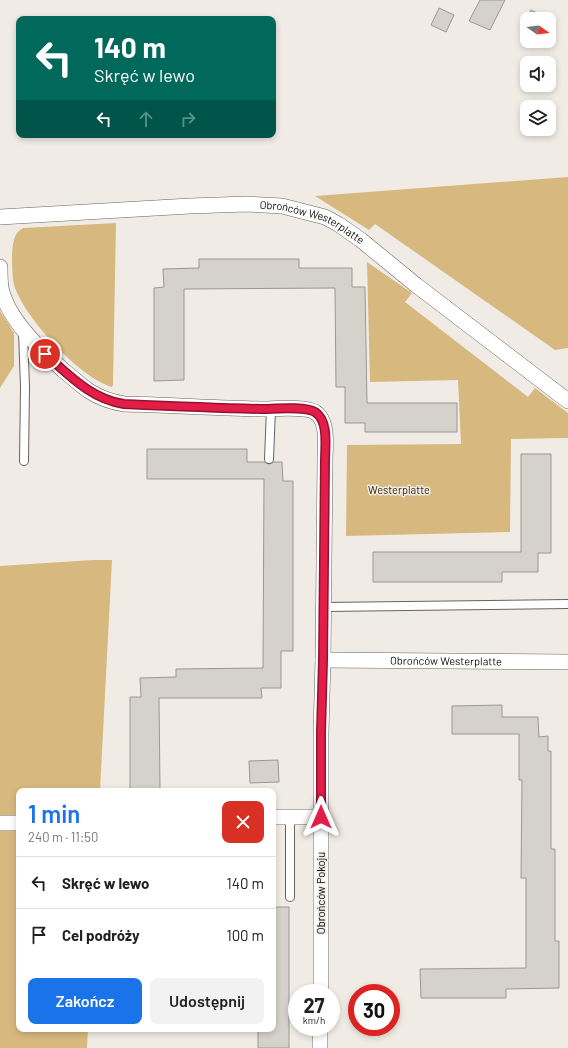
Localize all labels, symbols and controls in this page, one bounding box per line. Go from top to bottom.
north arrow [520,12,556,48]
map controls [520,12,556,136]
text: 140 m [94,30,166,64]
icon: left [28,32,80,84]
button: sound [520,56,556,92]
text: Skręć w lewo [94,64,195,86]
button: layers [520,100,556,136]
icon: left [93,108,115,130]
icon: ahead [135,108,157,130]
icon: right [177,108,199,130]
street label: Obrońców Westerplatte [259,198,367,246]
pin [28,337,62,371]
icon: arrive [34,343,56,365]
park label: Westerplatte [368,483,430,496]
street label: Obrońców Westerplatte [390,654,502,667]
position arrow [300,796,342,838]
text: 1 min [28,799,80,828]
button: close [222,801,264,843]
text: 240 m · 11:50 [28,829,98,845]
street label: Obrońców Pokoju [314,852,327,934]
icon: left [28,872,50,894]
text: Skręć w lewo [62,874,149,892]
text: 140 m [227,874,264,892]
icon: arrive [28,924,50,946]
text: Cel podróży [62,926,140,944]
text: 100 m [226,926,264,944]
button: Zakończ [28,978,142,1024]
button: Udostępnij [150,978,264,1024]
speed limit sign: 30 [348,984,400,1036]
text: 27 [303,993,325,1017]
text: km/h [303,1014,325,1026]

